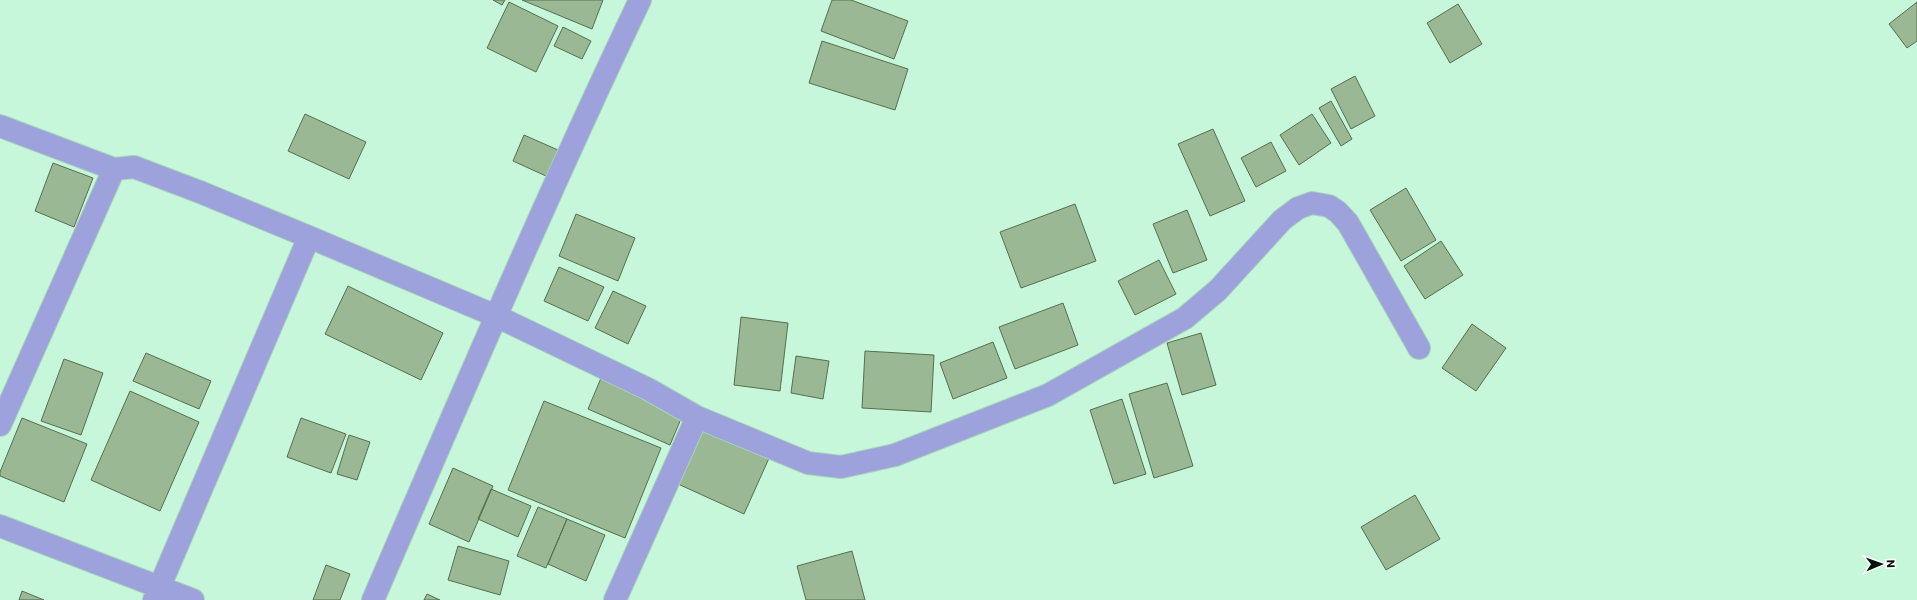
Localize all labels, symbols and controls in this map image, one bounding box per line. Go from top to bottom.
north arrow [1861,544,1901,584]
text: N [1883,559,1899,568]

